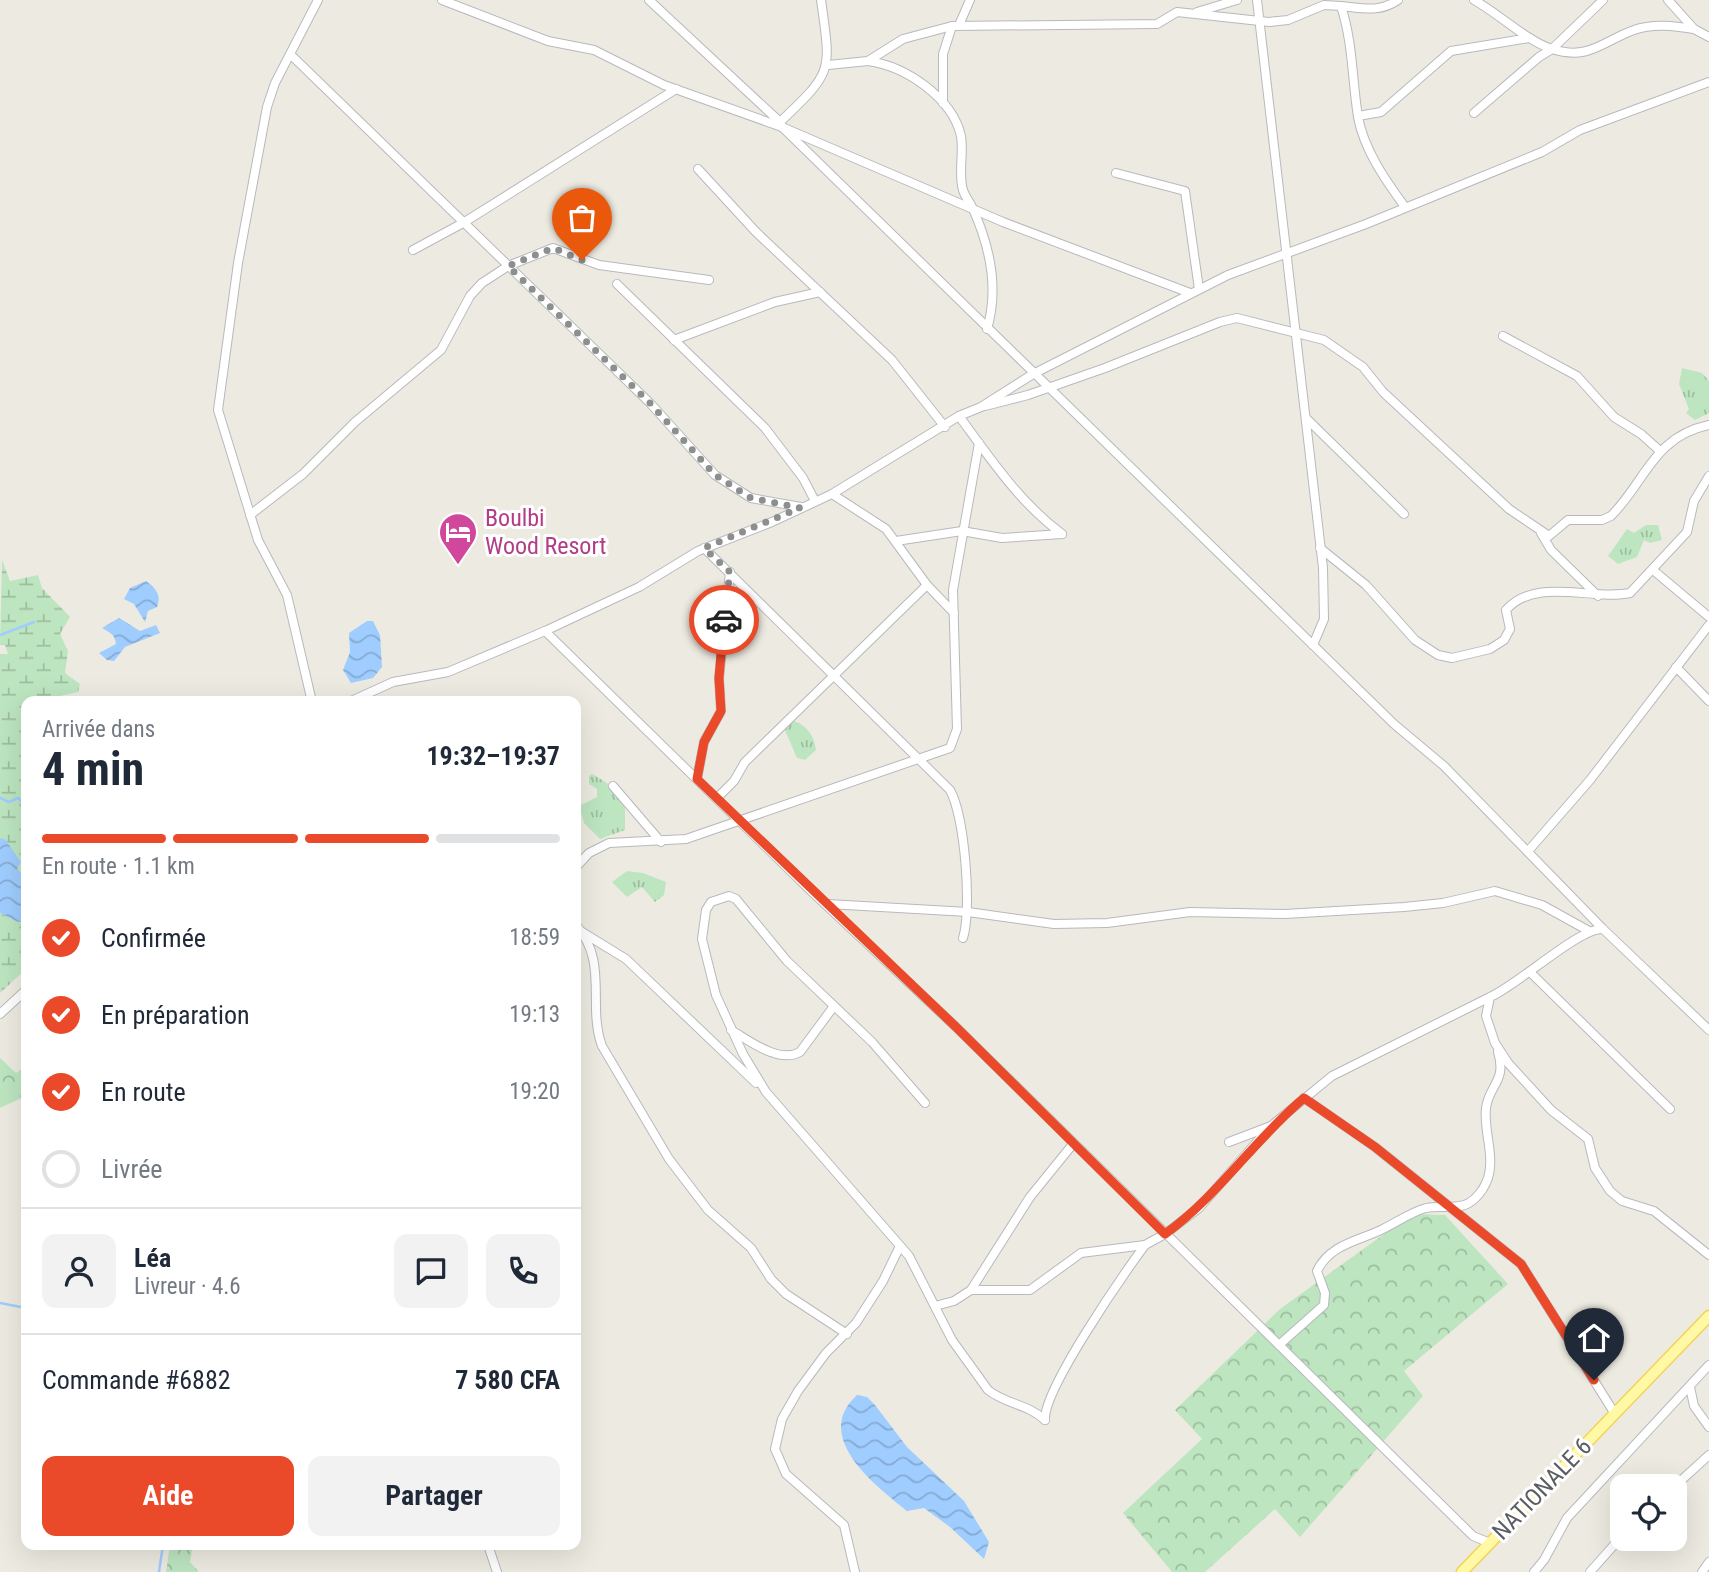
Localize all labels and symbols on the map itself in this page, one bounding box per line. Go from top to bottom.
pin [552,188,612,260]
place label: Boulbi Wood Resort [485,504,606,560]
hotel icon: Boulbi Wood Resort [437,511,479,566]
courier [689,585,759,655]
pin [1564,1308,1624,1380]
street label: NATIONALE 6 [1487,1433,1597,1545]

